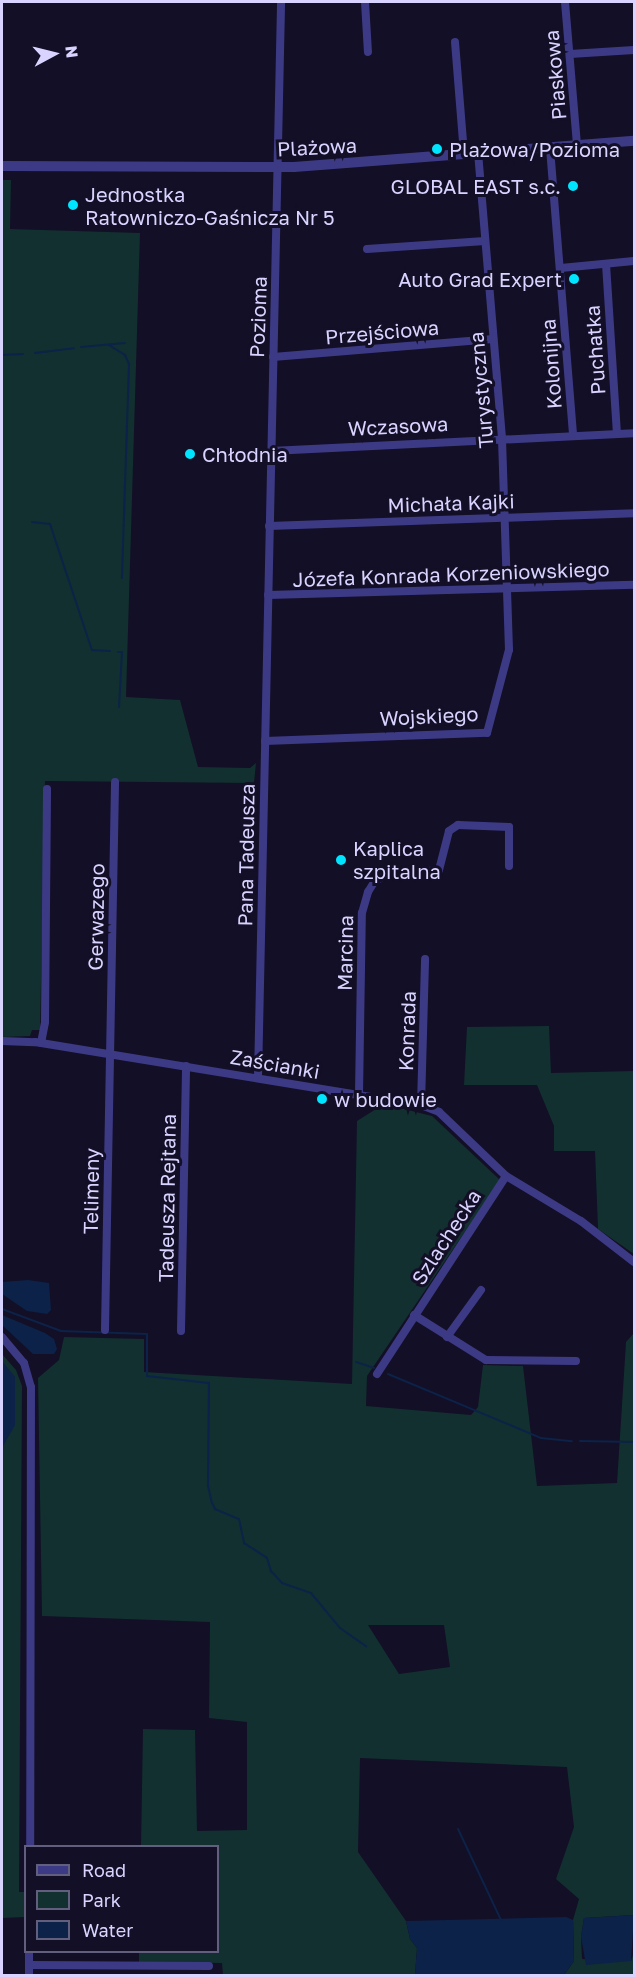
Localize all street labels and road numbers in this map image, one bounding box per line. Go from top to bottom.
street label: Piaskowa [539,29,571,121]
street label: Plażowa [276,133,358,161]
street label: Pozioma [245,276,271,358]
street label: Puchatka [580,304,610,396]
street label: Przejściowa [324,315,440,349]
street label: Kolonijna [536,318,566,410]
street label: Turystyczna [464,331,498,449]
street label: Wczasowa [347,411,449,441]
street label: Michała Kajki [387,489,515,517]
street label: Józefa Konrada Korzeniowskiego [292,556,610,592]
street label: Wojskiego [379,701,479,731]
street label: Pana Tadeusza [233,783,259,927]
street label: Gerwazego [83,863,109,971]
street label: Marcina [332,915,358,991]
street label: Konrada [394,991,420,1071]
street label: Zaścianki [228,1044,322,1084]
street label: Tadeusza Rejtana [154,1114,180,1282]
street label: Telimeny [78,1148,104,1234]
street label: Szlachecka [406,1185,486,1289]

